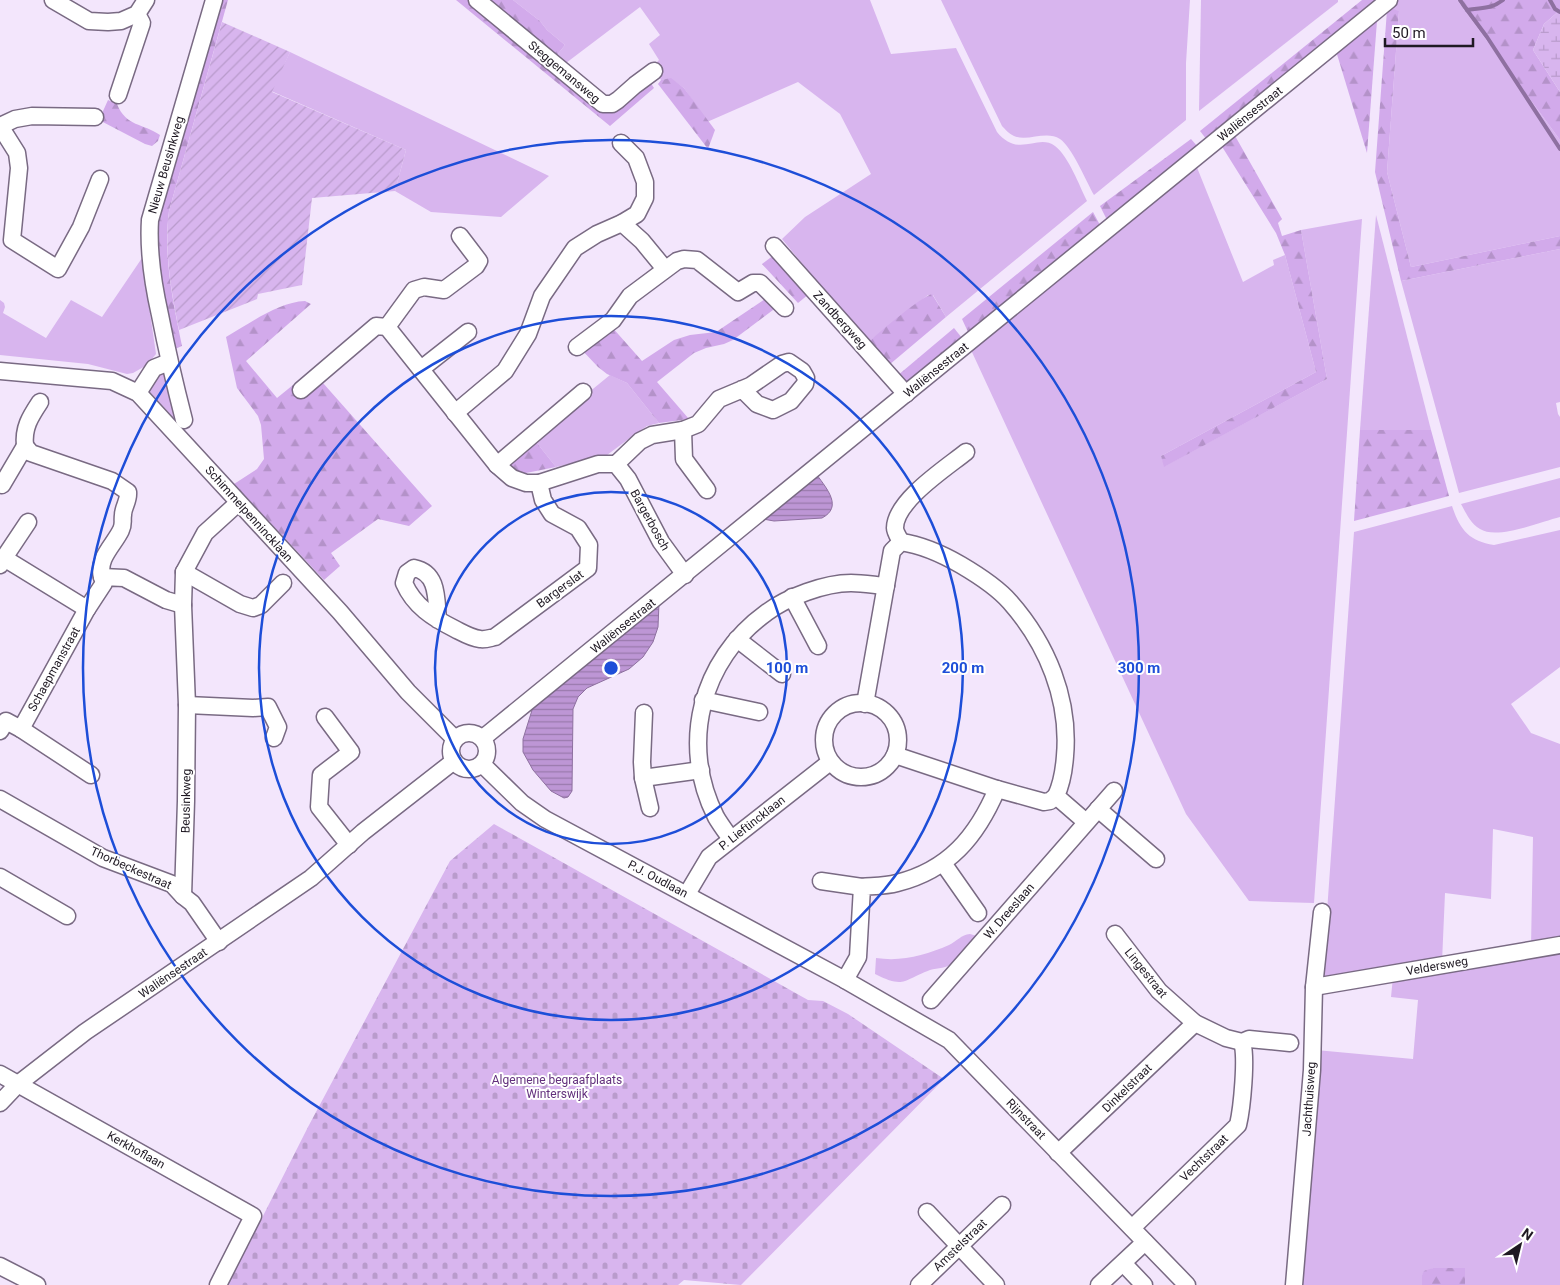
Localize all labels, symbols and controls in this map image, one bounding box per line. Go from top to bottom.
scale bar [1385,15,1472,47]
text: 50 m [1392,24,1426,42]
street label: Steggemansweg [525,38,603,106]
street label: Waliënsestraat [1215,84,1285,144]
street label: Nieuw Beusinkweg [145,115,187,215]
street label: Zandbergweg [810,288,870,352]
street label: Waliënsestraat [901,340,971,400]
street label: Schimmelpennincklaan [202,463,296,565]
street label: Bargerbosch [627,487,673,553]
street label: Bargerslat [534,567,586,611]
street label: Waliënsestraat [588,596,658,656]
street label: Schaepmanstraat [25,624,83,714]
centre of rings [602,659,620,677]
text: 100 m [766,659,808,677]
text: 200 m [942,659,984,677]
text: 300 m [1118,659,1160,677]
street label: Beusinkweg [178,769,194,833]
street label: P. Lieftincklaan [716,793,788,853]
street label: Thorbeckestraat [88,844,174,892]
street label: P.J. Oudlaan [626,857,690,901]
street label: W. Dreeslaan [981,880,1037,942]
street label: Waliënsestraat [136,945,210,1001]
street label: Lingestraat [1122,945,1170,1001]
street label: Veldersweg [1405,954,1469,978]
street label: Dinkelstraat [1099,1061,1155,1115]
street label: Jachthuisweg [1299,1061,1319,1137]
park label: Algemene begraafplaats Winterswijk [492,1073,622,1101]
street label: Rijnstraat [1003,1096,1049,1142]
street label: Kerkhoflaan [105,1128,167,1172]
street label: Vechtstraat [1177,1132,1231,1184]
street label: Amstelstraat [930,1216,990,1274]
north arrow [1495,1220,1545,1270]
text: N [1519,1225,1536,1244]

